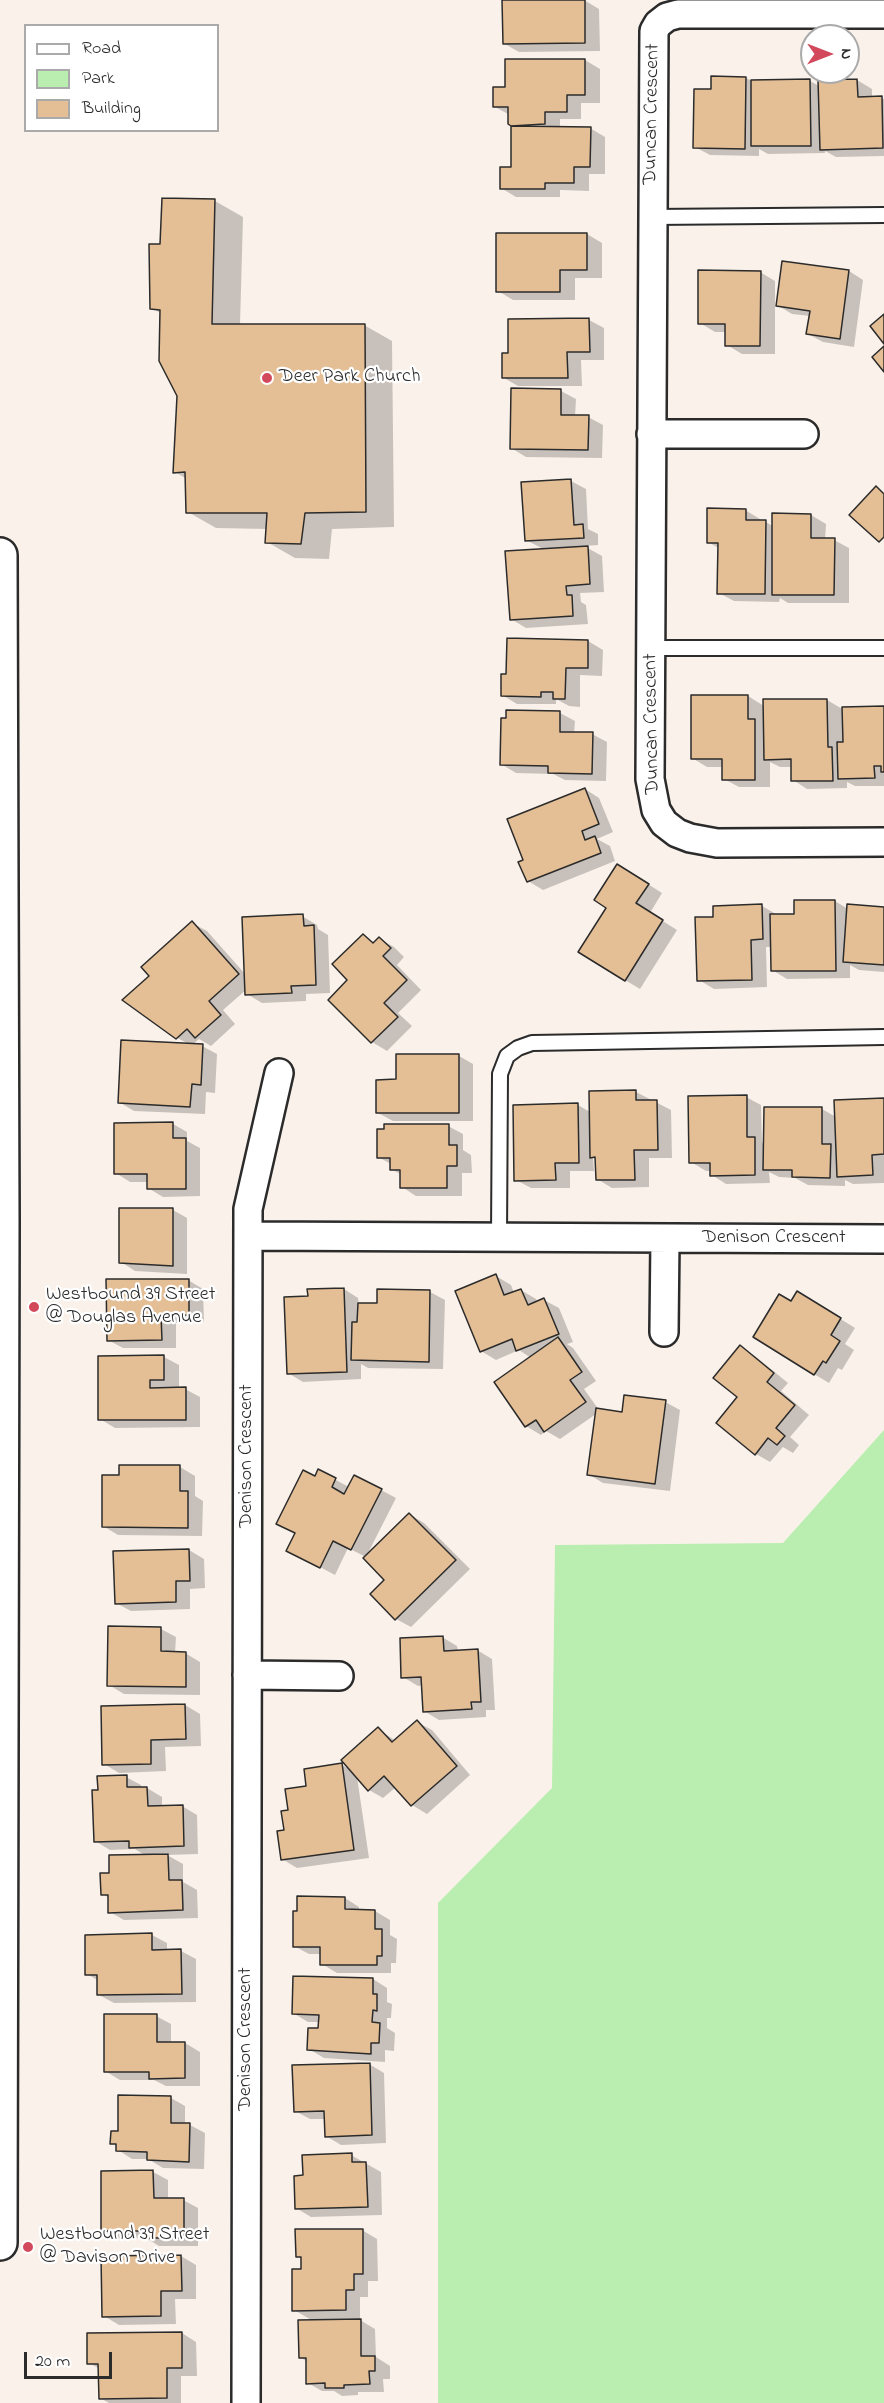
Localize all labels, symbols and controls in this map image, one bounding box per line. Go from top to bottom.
legend [24,24,219,132]
north arrow [800,24,860,84]
text: Road [82,36,121,62]
street label: Duncan Crescent [640,43,666,185]
text: N [834,49,858,59]
text: Park [82,66,115,92]
text: Building [82,96,141,122]
place label: Deer Park Church [279,366,420,390]
marker: Deer Park Church [260,371,274,385]
street label: Duncan Crescent [640,653,666,795]
street label: Denison Crescent [702,1227,846,1251]
place label: Westbound 39 Street @ Douglas Avenue [46,1284,215,1331]
marker: Westbound 39 Street @ Douglas Avenue [27,1300,41,1314]
street label: Denison Crescent [236,1384,260,1528]
street label: Denison Crescent [235,1967,259,2111]
place label: Westbound 39 Street @ Davison Drive [40,2224,209,2271]
marker: Westbound 39 Street @ Davison Drive [21,2240,35,2254]
scale bar [27,2340,116,2378]
text: 20 m [35,2349,70,2375]

